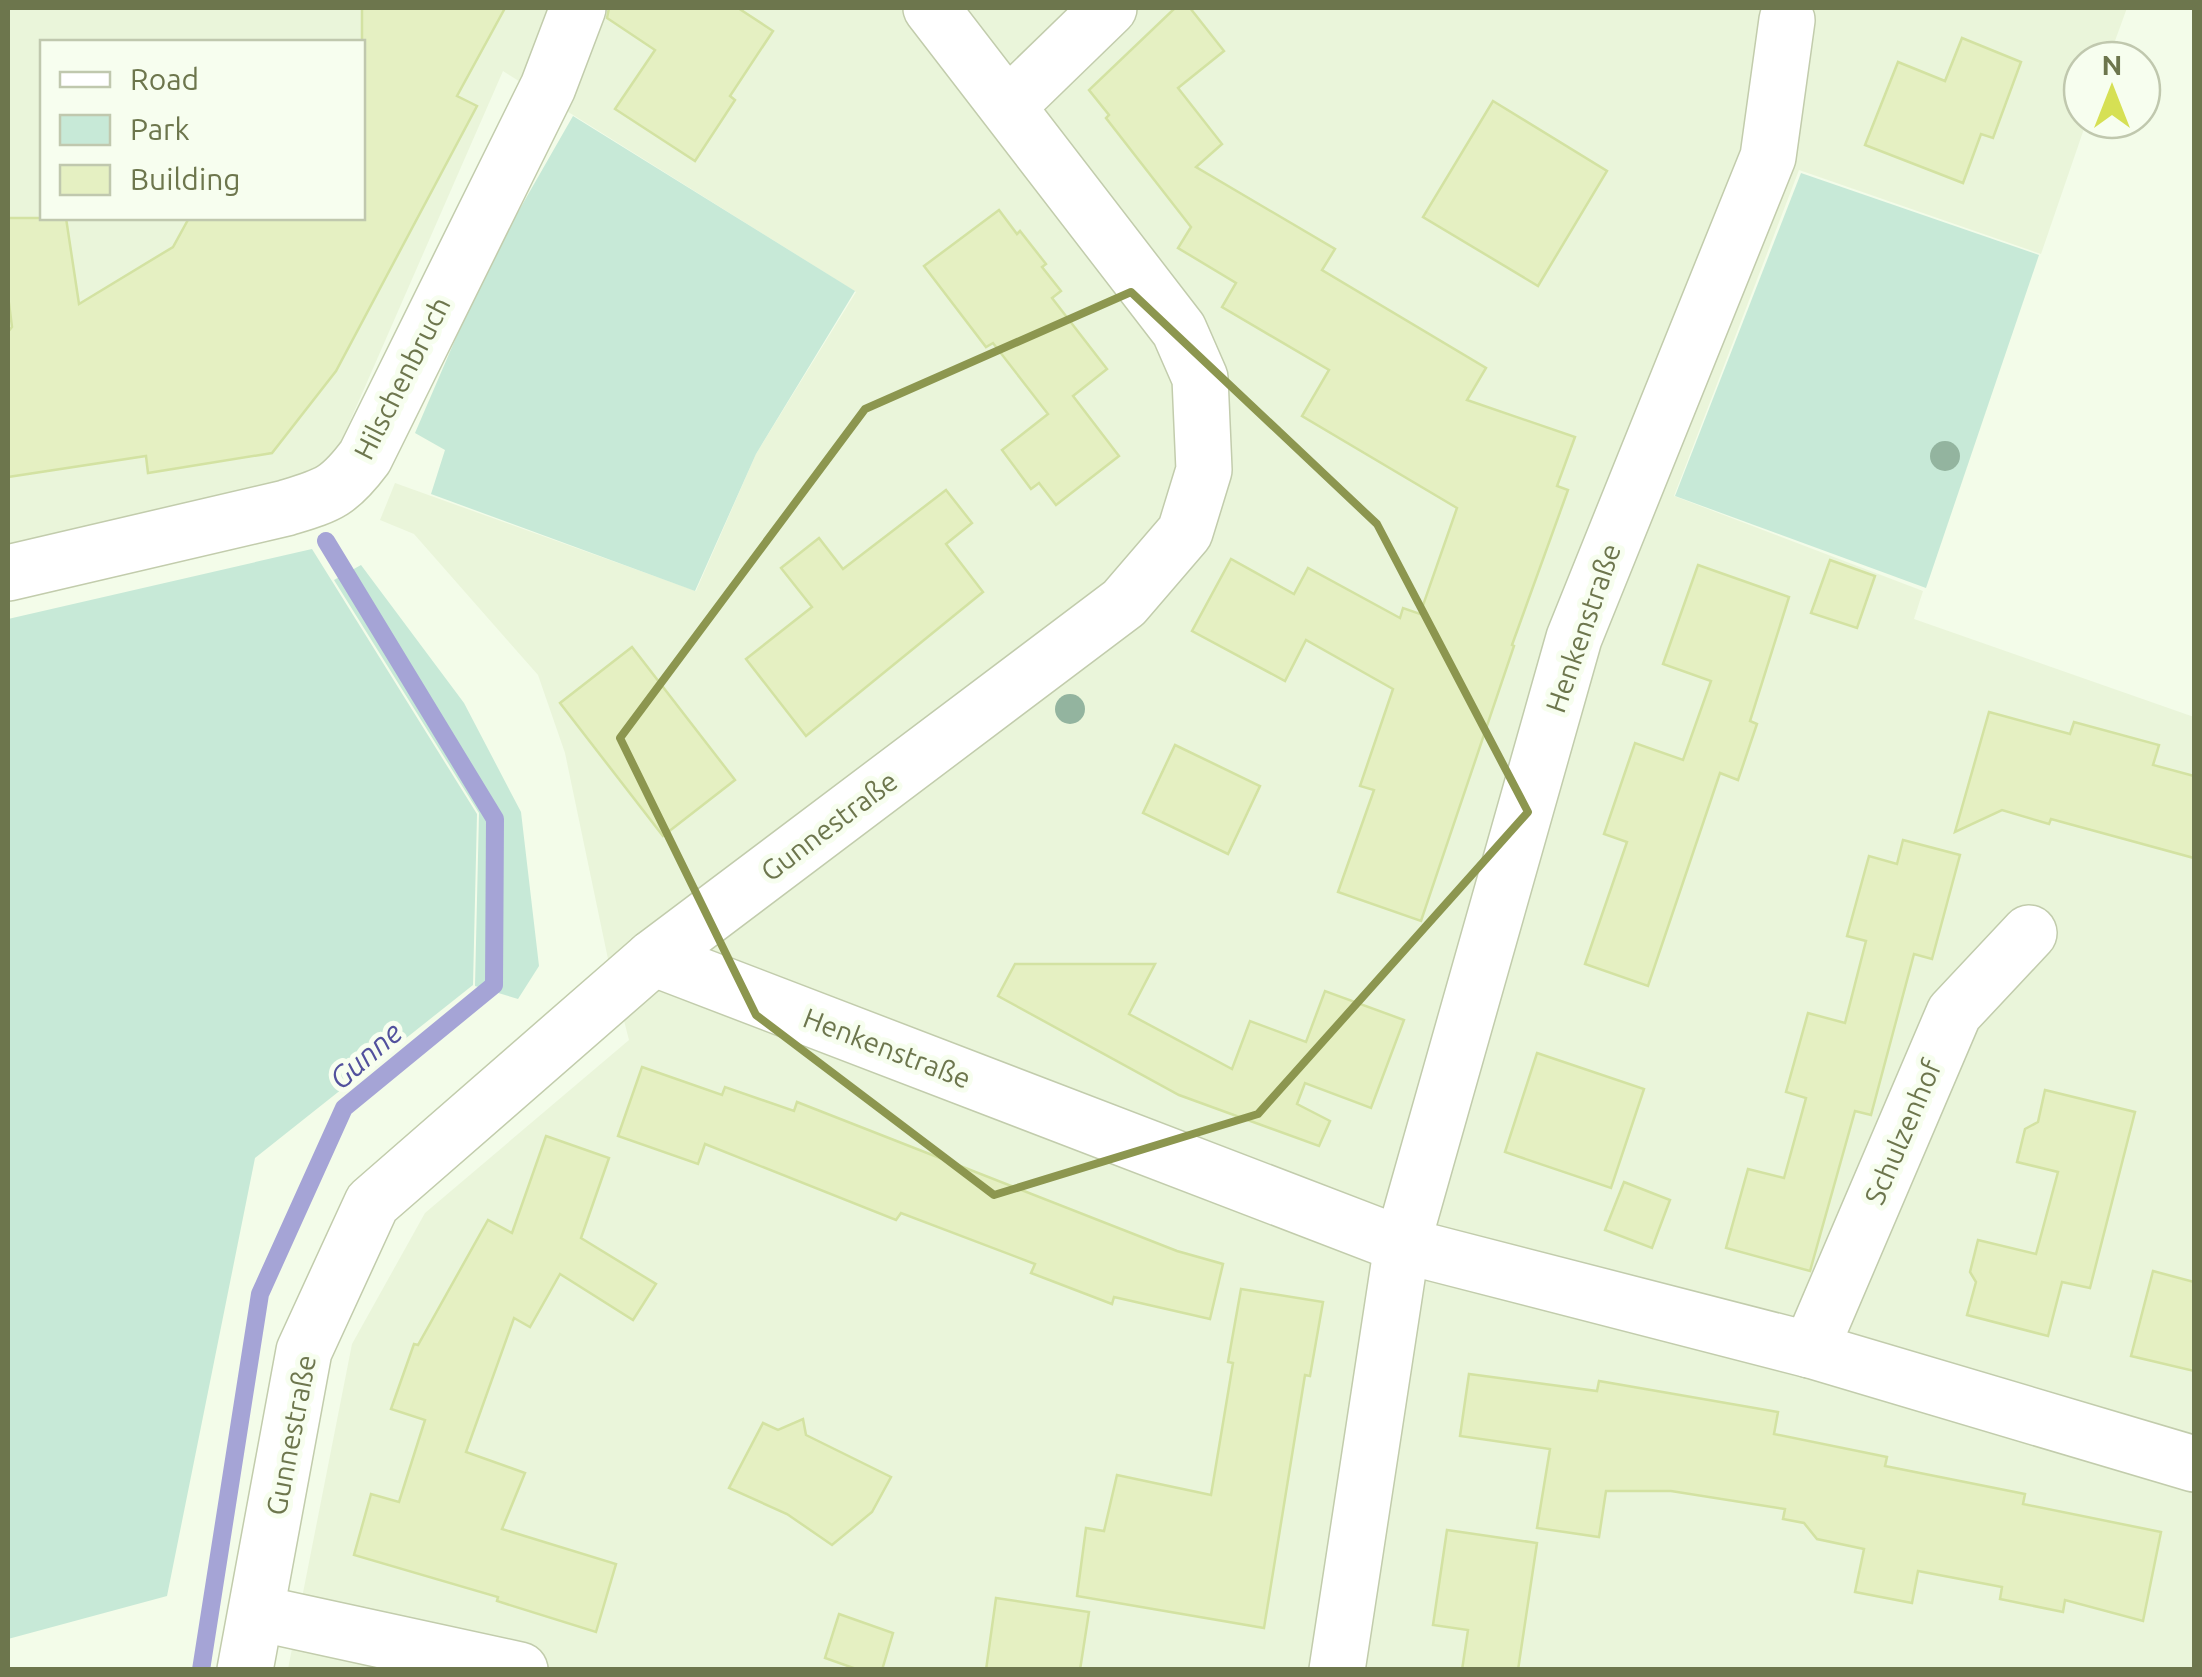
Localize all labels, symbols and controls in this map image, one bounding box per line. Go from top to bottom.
legend [40,40,365,220]
north arrow [2062,40,2162,140]
text: N [2102,49,2122,80]
text: Road [130,62,199,96]
text: Park [130,112,190,146]
text: Building [130,162,241,196]
street label: Hilschenbruch [347,291,456,464]
street label: Henkenstraße [1539,539,1626,716]
street label: Gunnestraße [754,764,903,887]
street label: Henkenstraße [799,1001,975,1094]
water label: Gunne [322,1015,408,1096]
street label: Schulzenhof [1858,1054,1947,1209]
street label: Gunnestraße [260,1352,321,1518]

